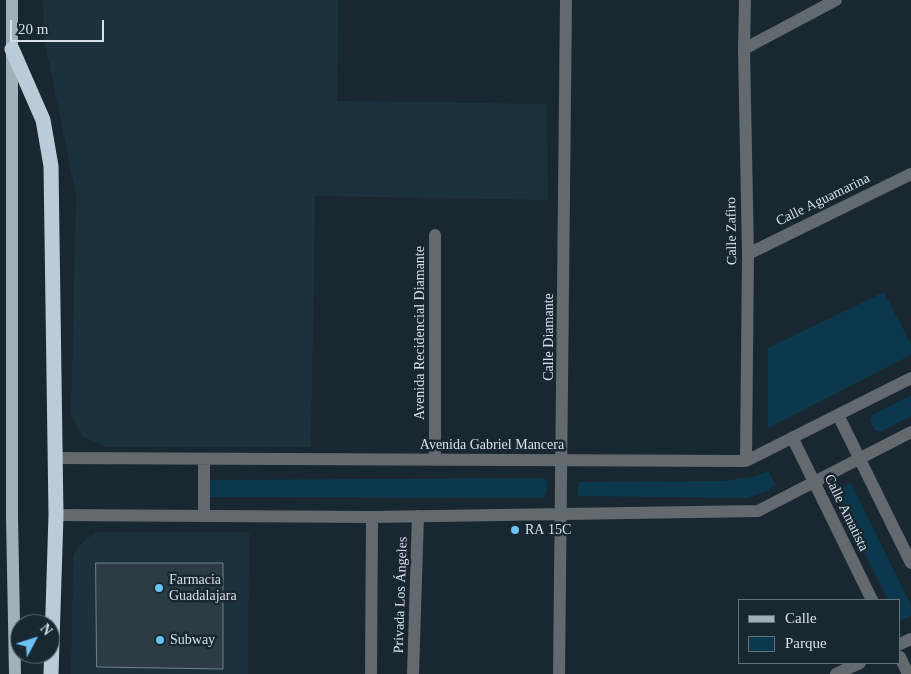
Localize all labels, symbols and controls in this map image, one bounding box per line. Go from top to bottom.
scale bar [12,10,106,42]
text: 20 m [18,21,48,37]
street label: Calle Aguamarina [773,170,873,230]
street label: Calle Zafiro [723,197,741,265]
street label: Avenida Recidencial Diamante [412,246,428,420]
street label: Calle Diamante [541,293,557,381]
street label: Avenida Gabriel Mancera [420,437,564,453]
street label: Calle Amatista [820,472,872,554]
place label: RA 15C [525,522,571,538]
marker: RA 15C [509,524,521,536]
street label: Privada Los Ángeles [391,536,411,654]
place label: Farmacia Guadalajara [169,572,237,604]
marker: Farmacia Guadalajara [153,582,165,594]
legend [738,599,901,664]
text: Calle [785,610,817,626]
north arrow [10,614,60,664]
text: N [37,621,55,638]
place label: Subway [170,632,215,648]
marker: Subway [154,634,166,646]
text: Parque [785,635,827,651]

